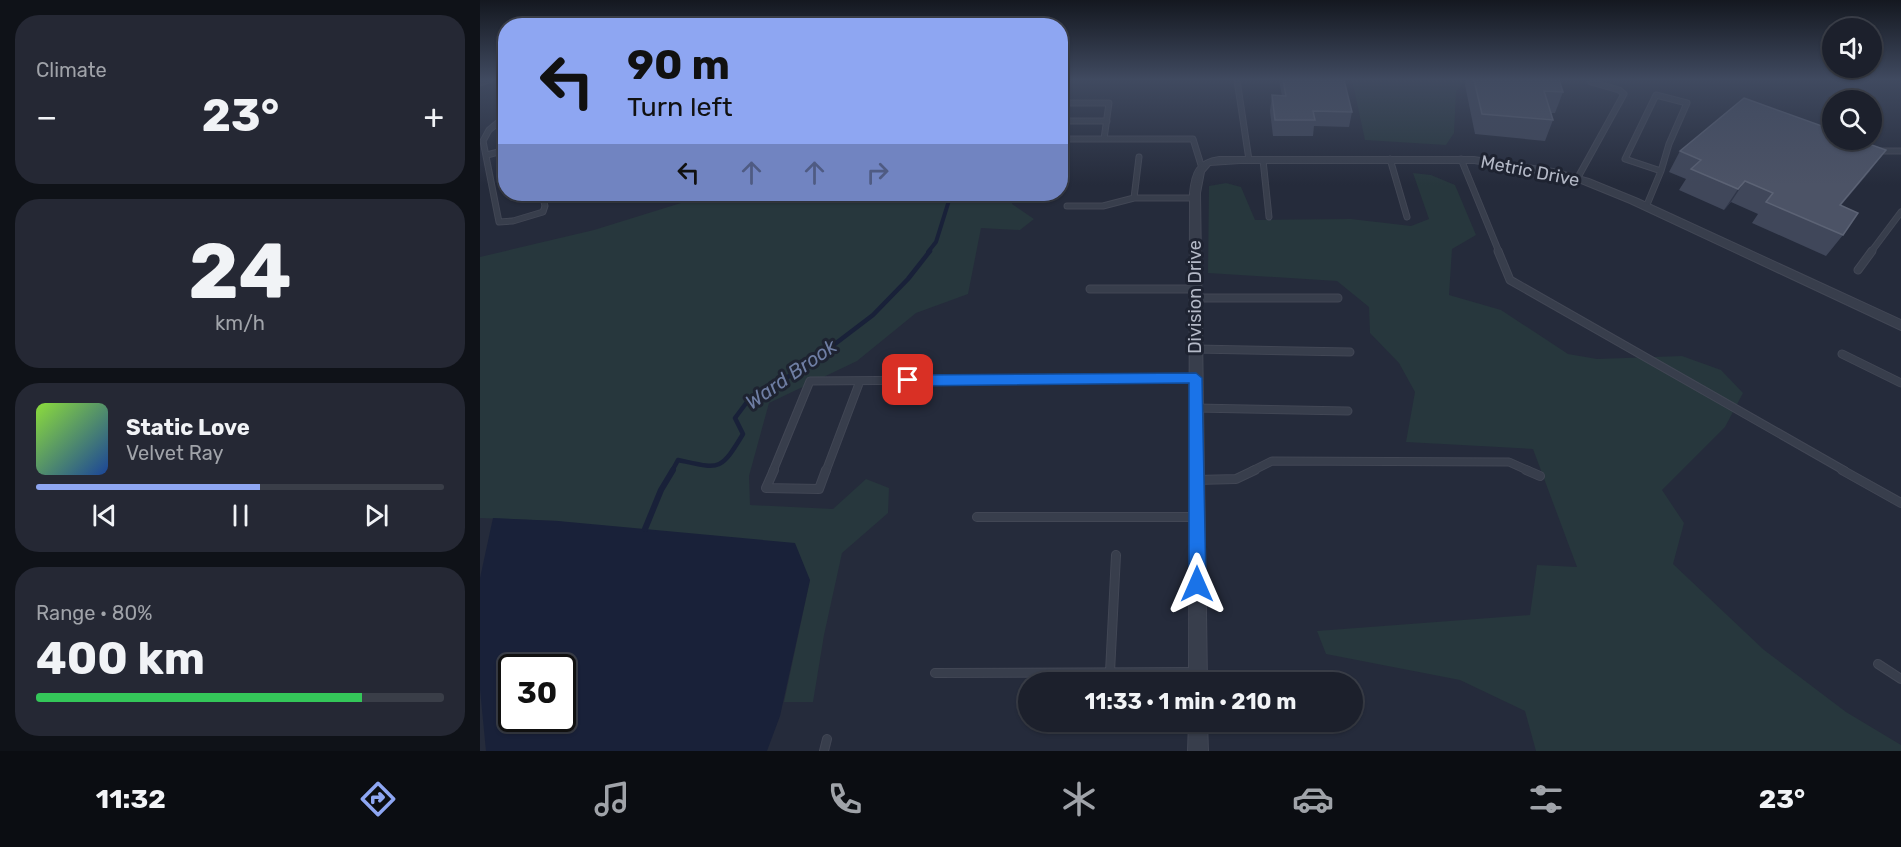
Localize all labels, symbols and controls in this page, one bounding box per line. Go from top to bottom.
map controls [1822,18,1882,150]
button: sound [1822,18,1882,78]
text: 90 m [627,40,730,90]
icon: left [528,42,606,120]
text: Climate [36,58,107,82]
text: 23° [202,89,279,142]
button: search [1822,90,1882,150]
text: Turn left [627,91,732,123]
text: − [36,97,57,136]
text: + [423,97,444,136]
street label: Metric Drive [1479,151,1581,191]
icon: left [672,156,705,189]
icon: ahead [735,156,768,189]
icon: ahead [798,156,831,189]
icon: right [861,156,894,189]
text: 24 [188,225,292,318]
street label: Division Drive [1184,240,1206,354]
text: km/h [215,311,265,335]
water label: Ward Brook [741,333,842,414]
pin [882,354,933,405]
icon: arrive [891,363,924,396]
text: Static Love [126,414,250,441]
text: Velvet Ray [126,441,224,465]
icon: previous [88,499,121,532]
icon: pause [224,499,257,532]
icon: next [360,499,393,532]
position arrow [1165,552,1229,616]
text: Range · 80% [36,601,152,625]
text: 400 km [36,632,205,685]
speed limit sign: 30 [498,654,576,732]
text: 11:33 · 1 min · 210 m [1085,688,1296,715]
icon: directions [357,778,399,820]
icon: music [591,778,633,820]
icon: phone [824,778,866,820]
icon: climate [1058,778,1100,820]
icon: car [1292,778,1334,820]
icon: filters [1525,778,1567,820]
text: 11:32 [96,783,166,815]
text: 23° [1759,783,1805,815]

